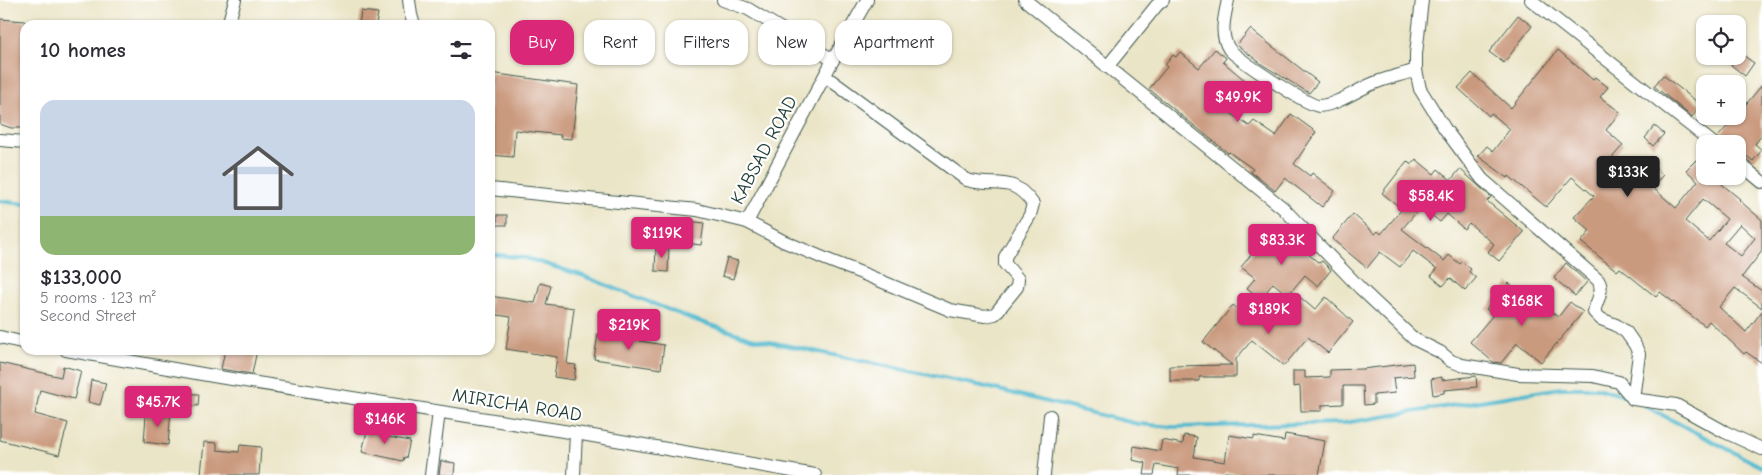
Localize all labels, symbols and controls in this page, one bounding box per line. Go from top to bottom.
map controls [1696,15,1746,185]
button: locate [1696,15,1746,65]
chip: Buy [510,20,574,65]
chip: Rent [584,20,655,65]
chip: Filters [665,20,748,65]
chip: New [758,20,825,65]
chip: Apartment [835,20,952,65]
icon: filters [447,36,475,64]
text: 10 homes [40,38,126,62]
button: + [1696,75,1746,125]
pin: $49.9K [1197,80,1279,123]
text: $49.9K [1215,88,1261,106]
street label: KABSAD ROAD [726,92,802,208]
icon: home [213,133,303,223]
button: − [1696,135,1746,185]
pin: $133K [1593,156,1663,198]
text: $133K [1608,163,1648,181]
pin: $58.4K [1390,180,1472,222]
text: $58.4K [1408,187,1454,205]
pin: $119K [627,216,697,259]
text: $119K [642,224,682,242]
pin: $83.3K [1241,224,1323,266]
text: $83.3K [1259,231,1305,249]
text: $133,000 [40,265,122,289]
pin: $168K [1487,284,1557,327]
text: 5 rooms · 123 m² [40,289,156,307]
pin: $189K [1234,292,1304,335]
text: $168K [1501,292,1543,310]
text: $189K [1248,300,1290,318]
text: Second Street [40,307,136,325]
pin: $219K [594,308,664,351]
text: $219K [608,316,650,334]
street label: MIRICHA ROAD [451,384,583,426]
pin: $45.7K [117,386,199,428]
text: $45.7K [136,393,180,411]
pin: $146K [350,402,420,445]
text: $146K [365,410,405,428]

